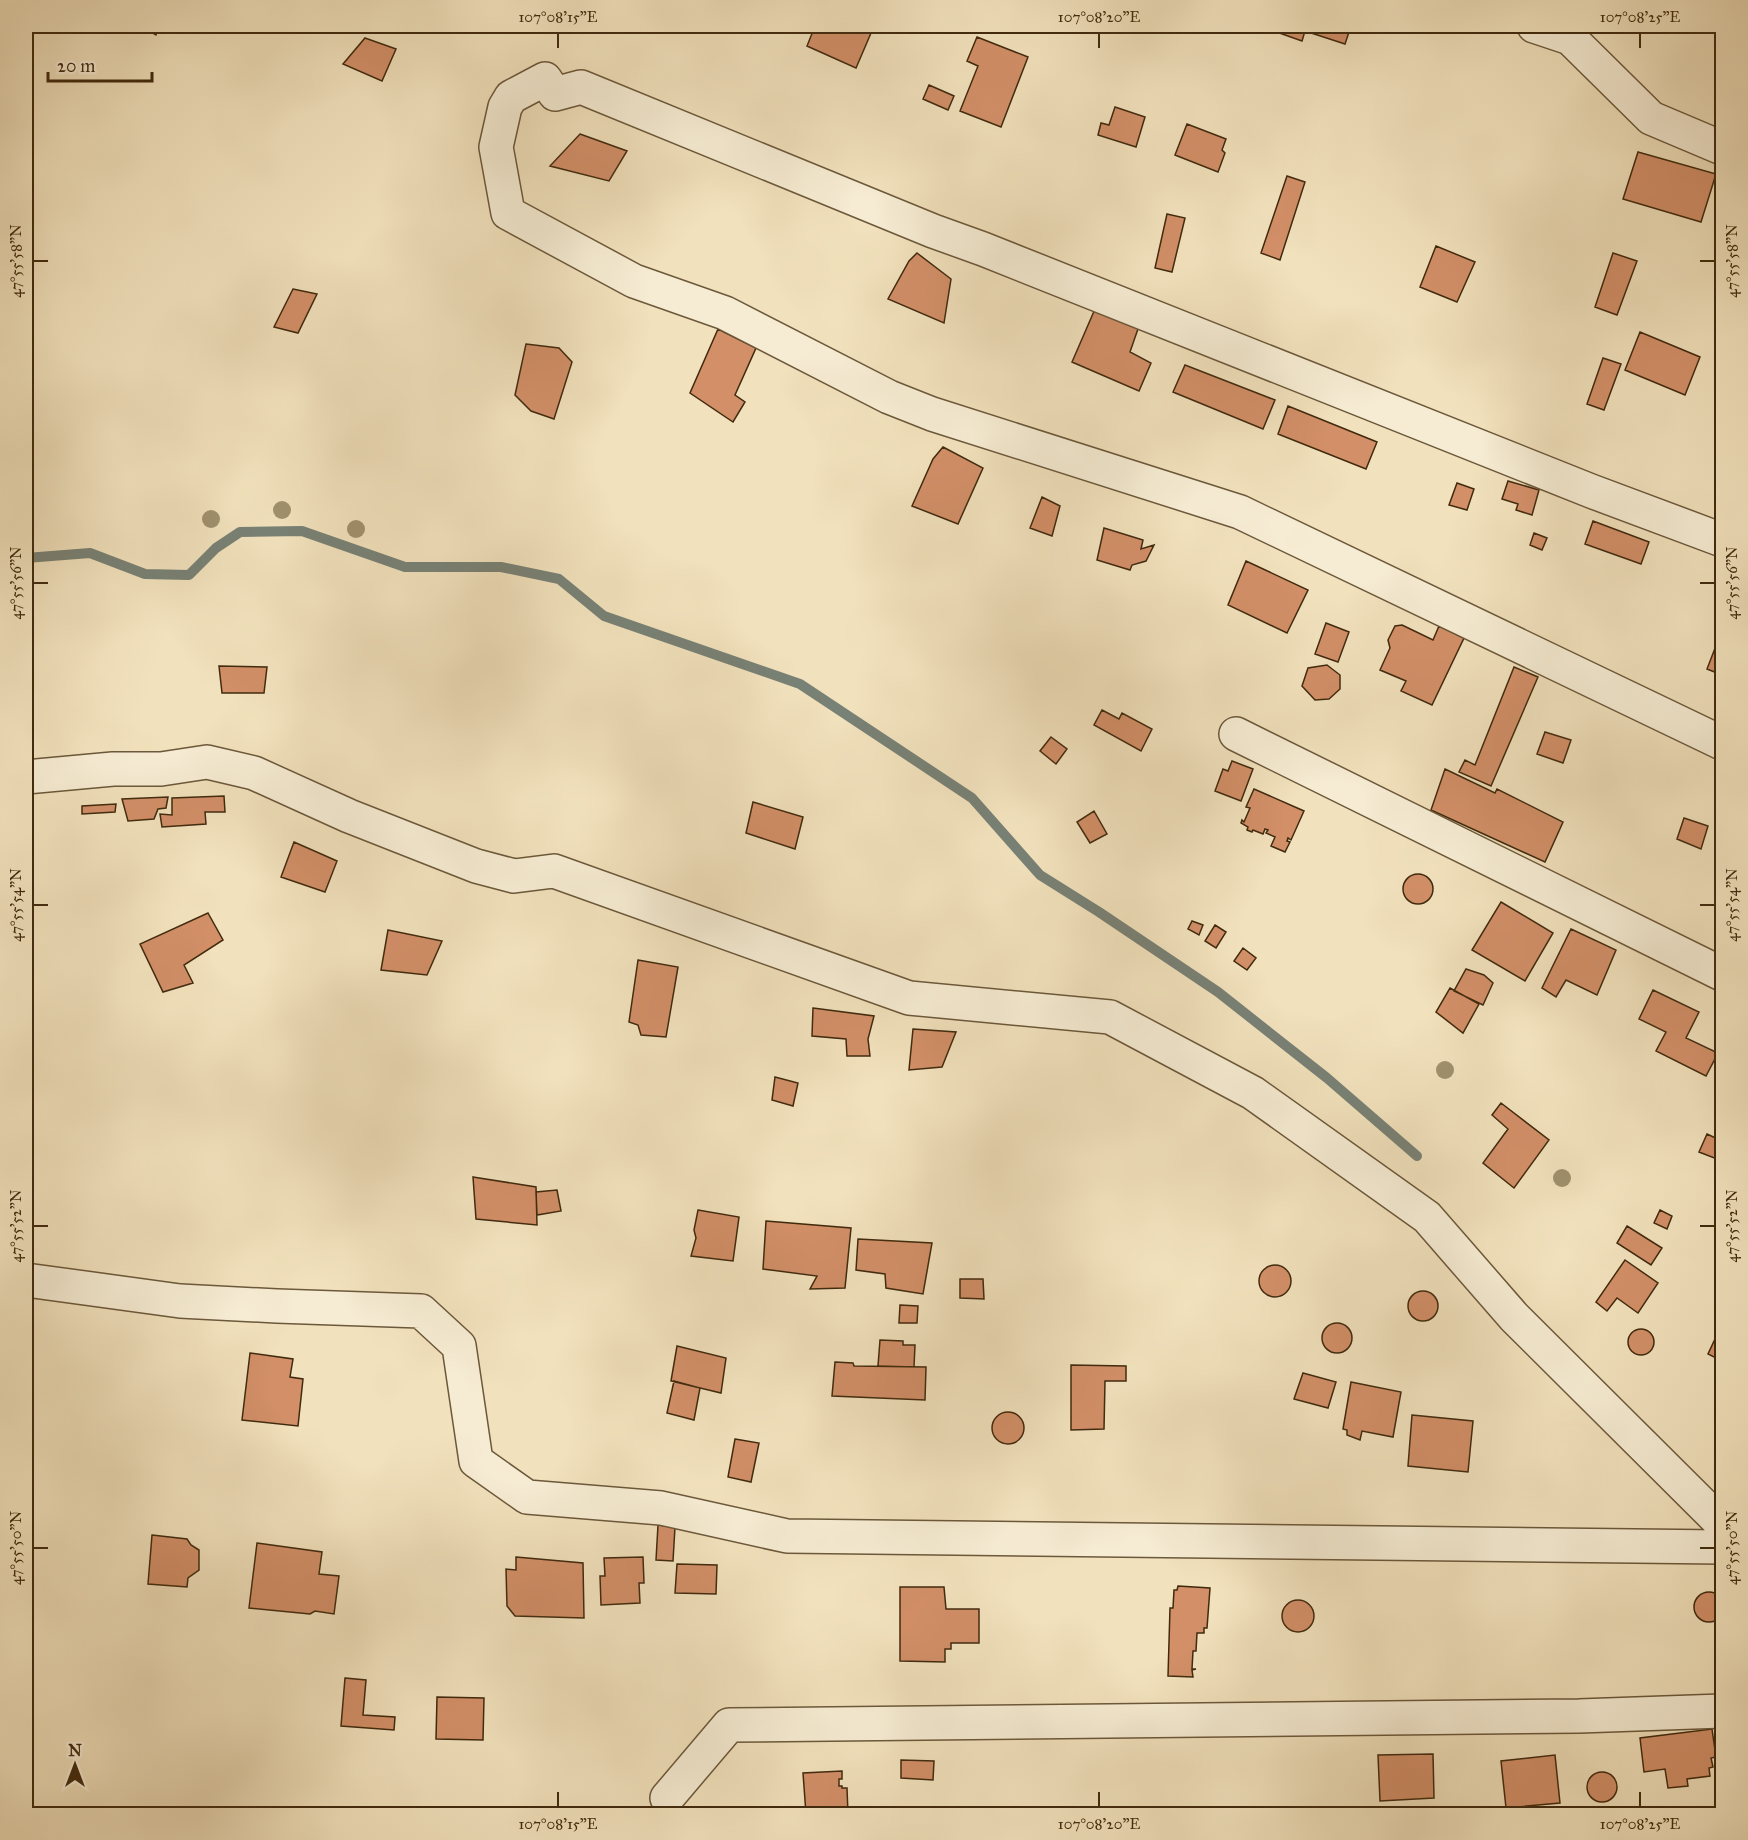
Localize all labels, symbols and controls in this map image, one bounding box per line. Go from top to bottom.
text: 107°08'15"E [519,8,598,26]
text: 107°08'20"E [1058,8,1140,26]
text: 107°08'25"E [1600,8,1680,26]
scale bar [48,45,152,83]
text: 20 m [57,55,95,77]
text: 47°55'58"N [7,224,25,298]
text: 47°55'58"N [1723,224,1741,298]
text: 47°55'56"N [7,546,25,620]
text: 47°55'56"N [1723,546,1741,620]
text: 47°55'54"N [7,868,25,942]
text: 47°55'54"N [1723,868,1741,942]
text: 47°55'52"N [7,1189,25,1262]
text: 47°55'52"N [1723,1189,1741,1262]
text: 47°55'50"N [7,1511,25,1585]
text: 47°55'50"N [1723,1511,1741,1585]
north arrow [45,1735,105,1795]
text: N [68,1741,82,1760]
text: 107°08'15"E [519,1815,598,1833]
text: 107°08'20"E [1058,1815,1140,1833]
text: 107°08'25"E [1600,1815,1680,1833]

